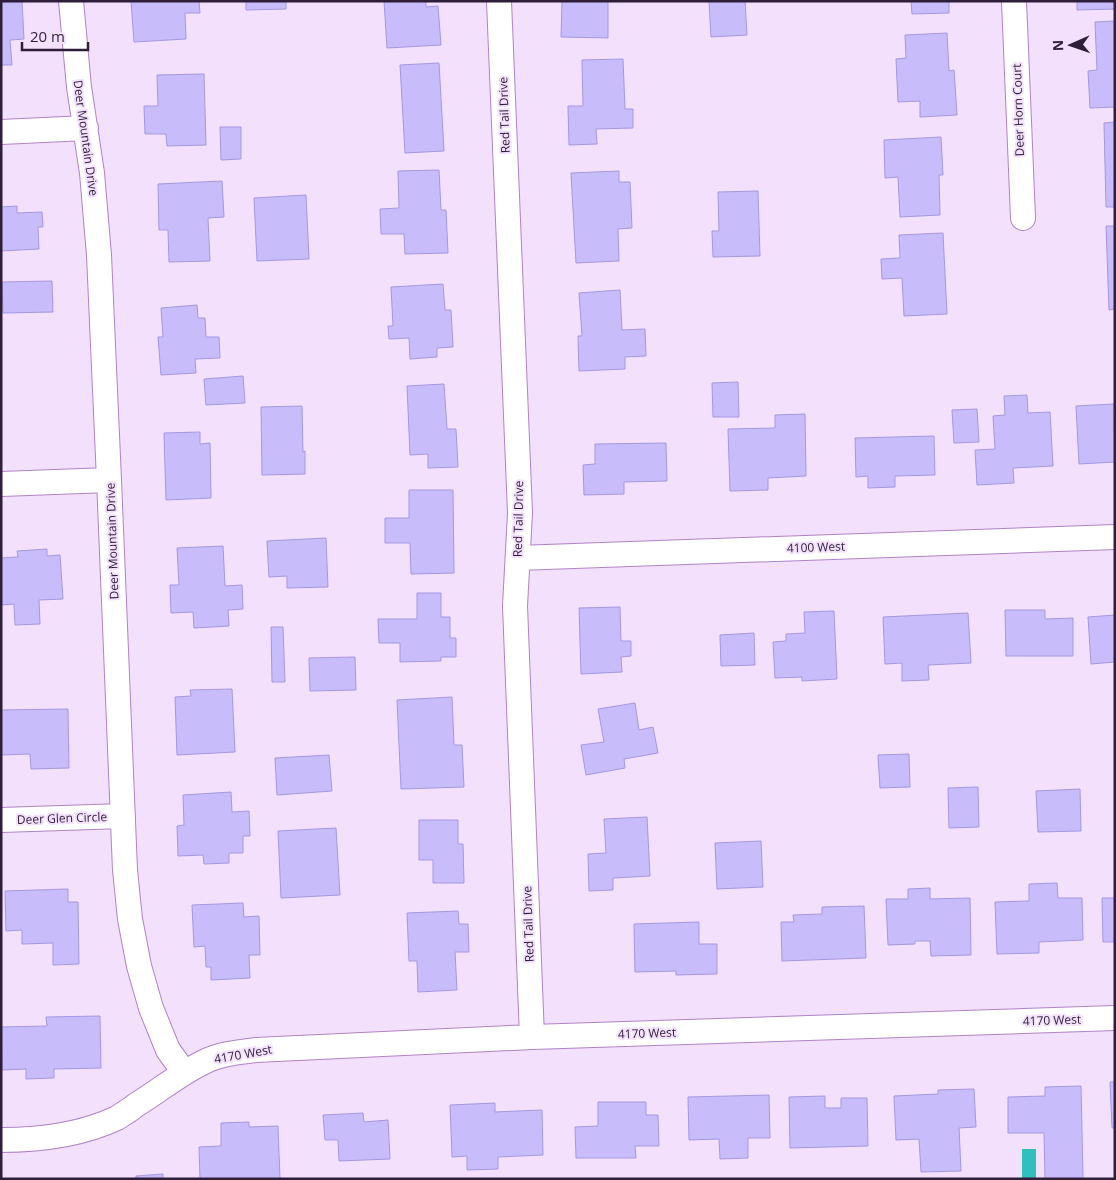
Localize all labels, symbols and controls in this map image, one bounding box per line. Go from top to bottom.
scale bar [22,20,89,52]
north arrow [1046,20,1096,70]
text: 20 m [30,26,65,46]
text: N [1048,39,1067,51]
street label: Deer Horn Court [1008,63,1028,157]
street label: Red Tail Drive [494,76,514,153]
street label: Deer Mountain Drive [69,79,103,197]
street label: Red Tail Drive [509,480,527,557]
street label: Deer Mountain Drive [101,482,123,600]
street label: 4100 West [787,537,845,557]
street label: Deer Glen Circle [17,808,108,828]
street label: Red Tail Drive [518,885,538,962]
street label: 4170 West [1023,1010,1081,1030]
street label: 4170 West [618,1023,676,1043]
street label: 4170 West [213,1041,273,1067]

